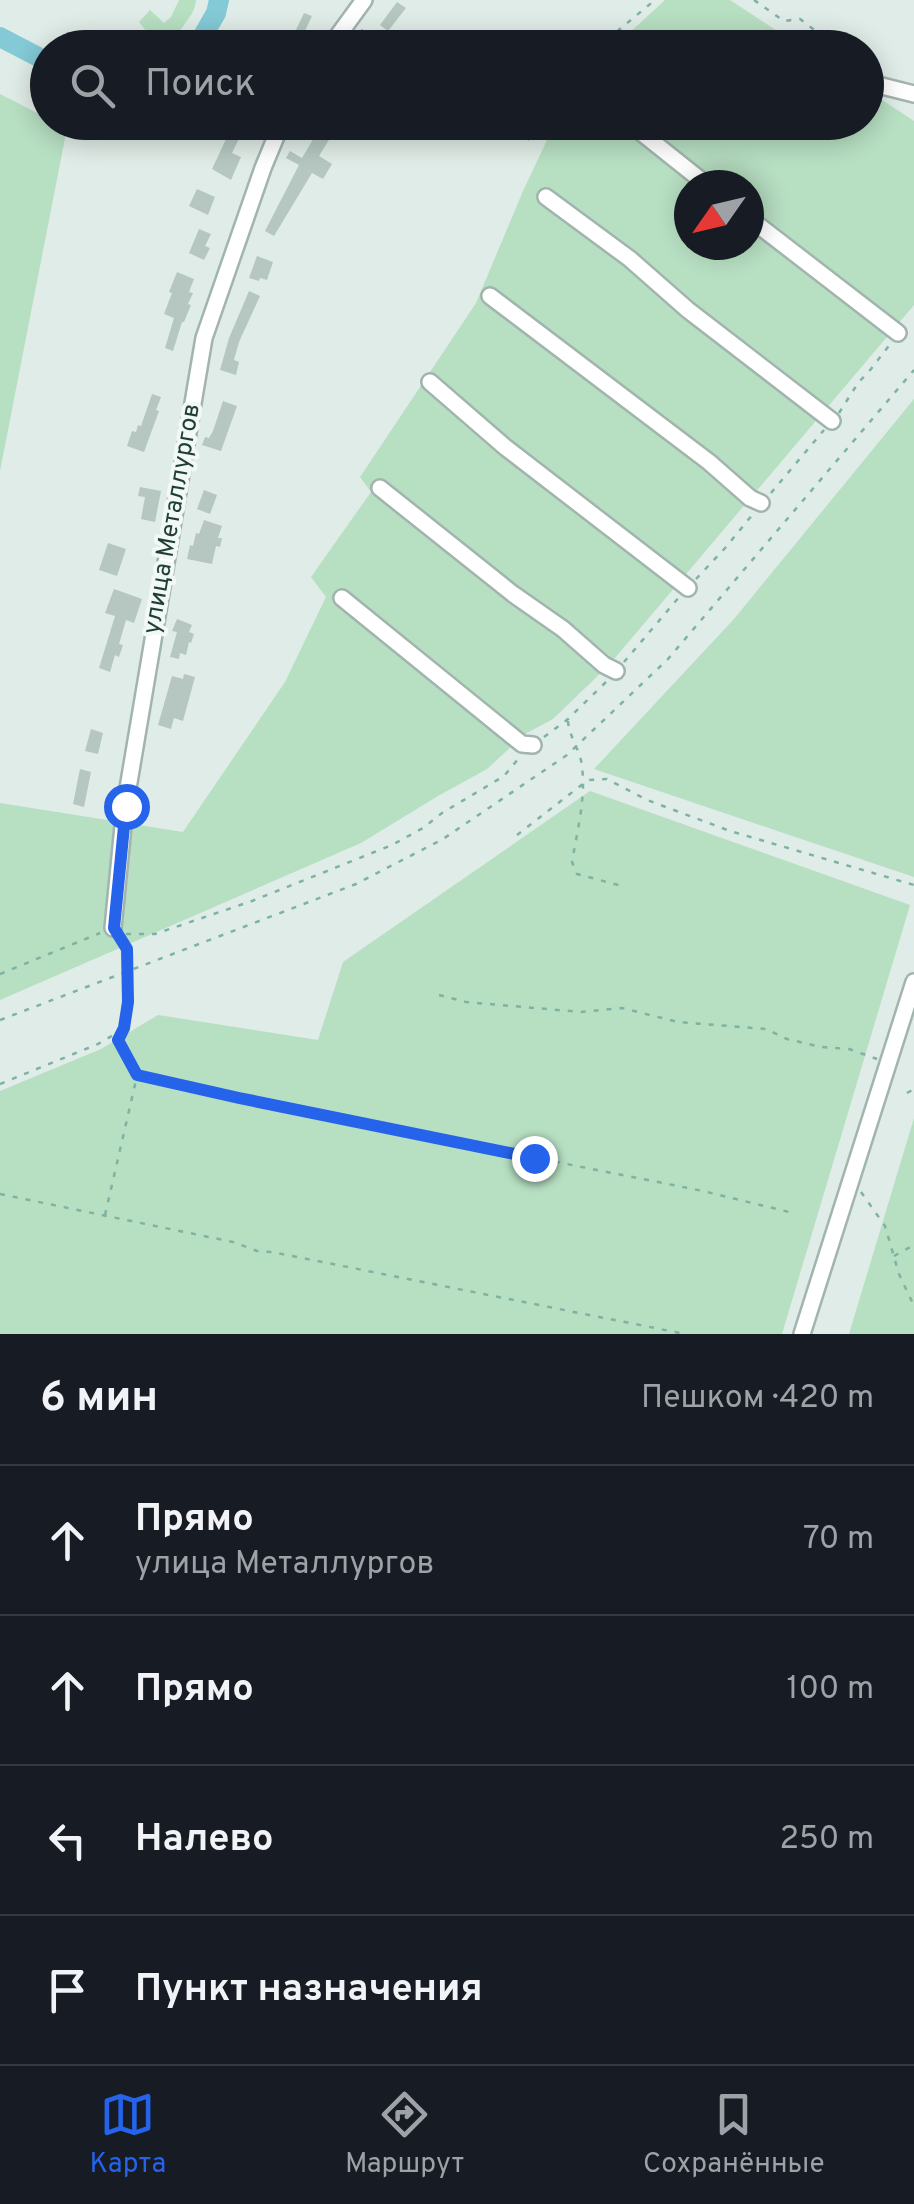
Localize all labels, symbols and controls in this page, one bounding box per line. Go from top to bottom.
search box [30,30,884,140]
icon: search [65,58,120,113]
text: Поиск [145,61,256,110]
north arrow [674,170,764,260]
street label: улица Металлургов [137,401,209,637]
route start [104,784,150,830]
route end [512,1136,558,1182]
text: 6 мин [40,1373,158,1426]
text: Пешком · 420 m [641,1379,874,1419]
text: Прямо [135,1496,254,1545]
icon: ahead [40,1513,95,1568]
text: 70 m [803,1520,874,1560]
text: улица Металлургов [135,1545,434,1585]
icon: ahead [40,1663,95,1718]
text: Прямо [135,1666,254,1715]
text: 100 m [787,1670,874,1710]
icon: left [40,1813,95,1868]
text: Налево [135,1816,274,1865]
text: 250 m [779,1820,874,1860]
icon: arrive [40,1963,95,2018]
text: Пункт назначения [135,1966,483,2015]
tab: Карта [89,2087,166,2183]
tab: Маршрут [345,2087,464,2183]
tab: Сохранённые [643,2087,825,2183]

